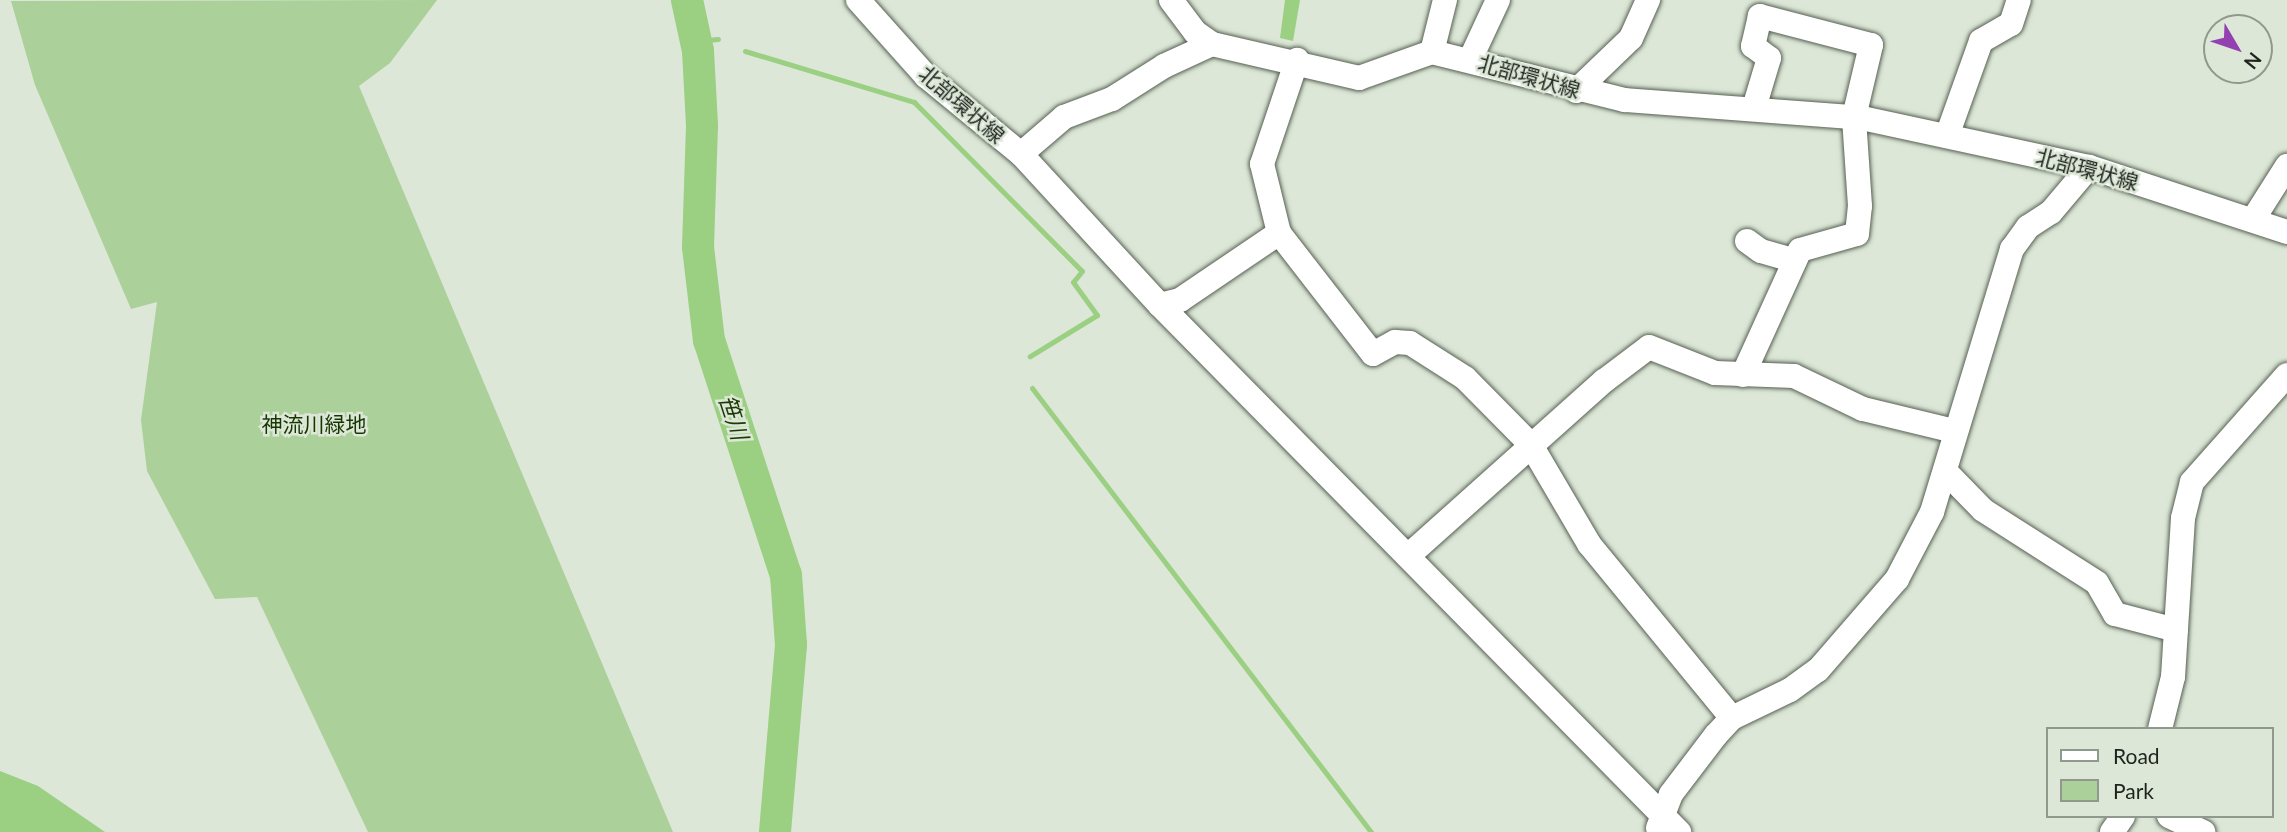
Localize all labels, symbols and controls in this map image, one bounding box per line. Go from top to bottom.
north arrow [2203,14,2273,84]
text: N [2240,48,2267,74]
street label: 北部環状線 [1475,49,1583,103]
street label: 北部環状線 [914,60,1010,148]
street label: 北部環状線 [2033,143,2141,195]
water label: 笹川 [714,391,754,443]
park label: 神流川緑地 [262,411,366,437]
legend [2046,727,2273,818]
text: Road [2113,743,2160,768]
text: Park [2113,778,2154,803]

